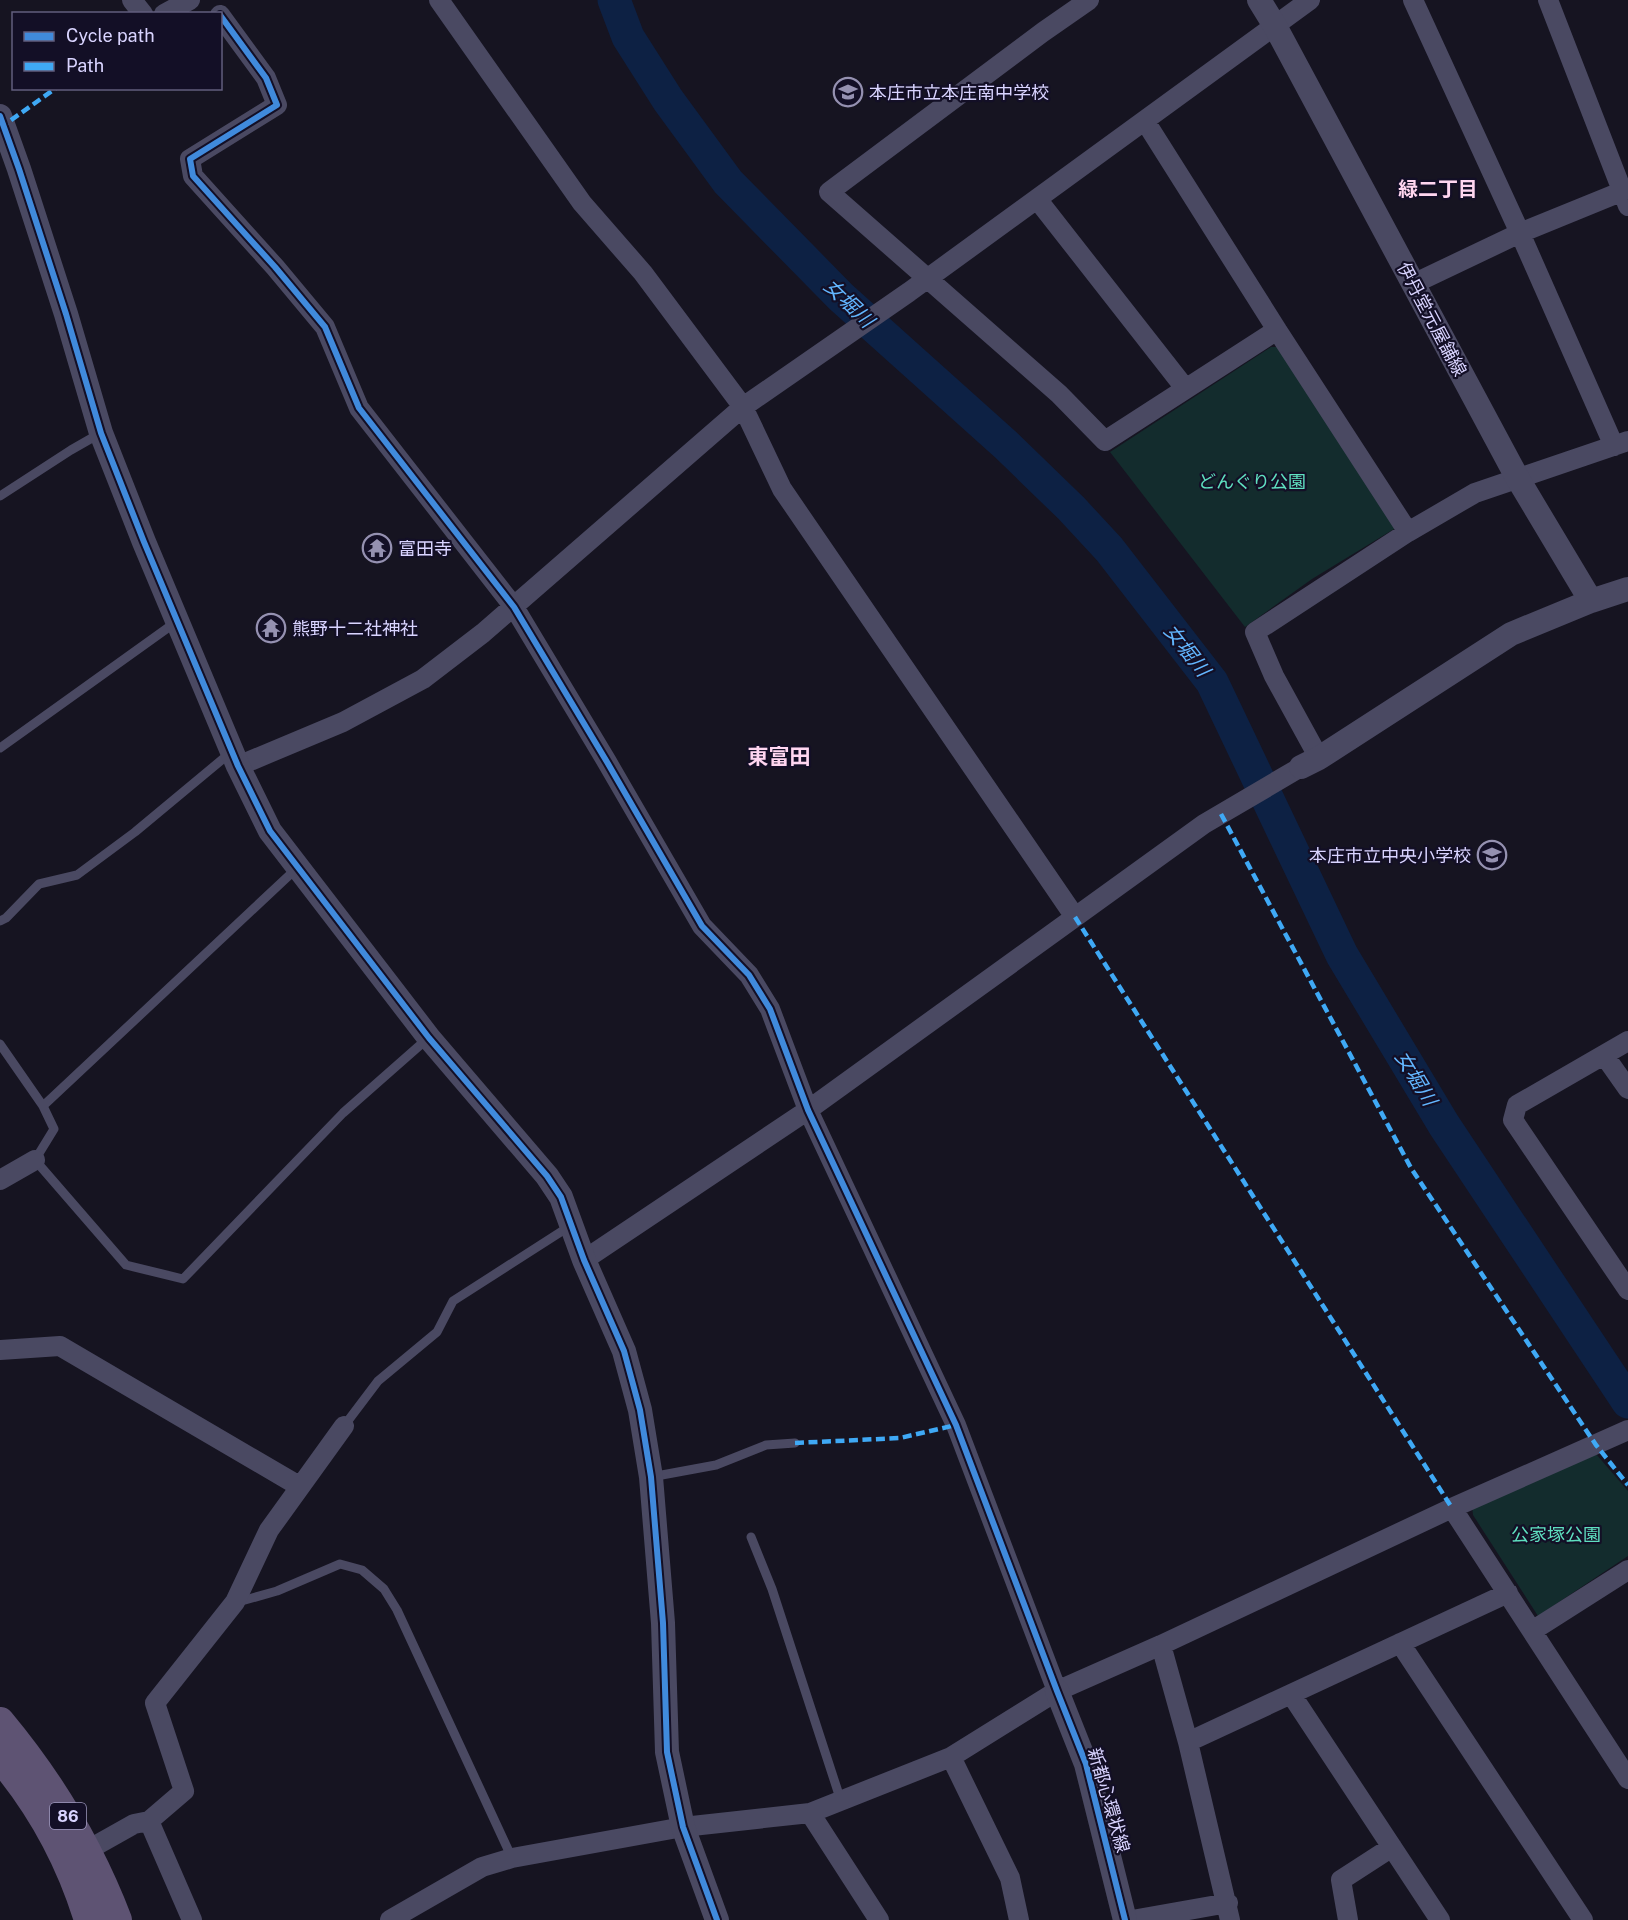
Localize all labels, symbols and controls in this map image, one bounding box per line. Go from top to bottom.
legend [12,12,222,90]
text: Cycle path [66,25,155,46]
text: Path [66,55,104,76]
school or university icon: 本庄市立本庄南中学校 [832,76,864,108]
place label: 本庄市立本庄南中学校 [869,82,1049,103]
district label: 緑二丁目 [1398,177,1478,201]
street label: 伊丹堂元屋舗線 [1393,258,1471,380]
water label: 女堀川 [819,274,880,334]
park label: どんぐり公園 [1198,471,1306,492]
temple icon: 富田寺 [361,532,393,564]
place label: 富田寺 [398,538,452,559]
temple icon: 熊野十二社神社 [255,612,287,644]
place label: 熊野十二社神社 [292,618,418,639]
water label: 女堀川 [1159,619,1216,683]
district label: 東富田 [748,744,811,769]
school or university icon: 本庄市立中央小学校 [1476,839,1508,871]
place label: 本庄市立中央小学校 [1309,845,1471,866]
water label: 女堀川 [1390,1046,1443,1112]
park label: 公家塚公園 [1511,1524,1601,1545]
street label: 新都心環状線 [1084,1745,1134,1855]
road number: 86 [50,1803,86,1829]

